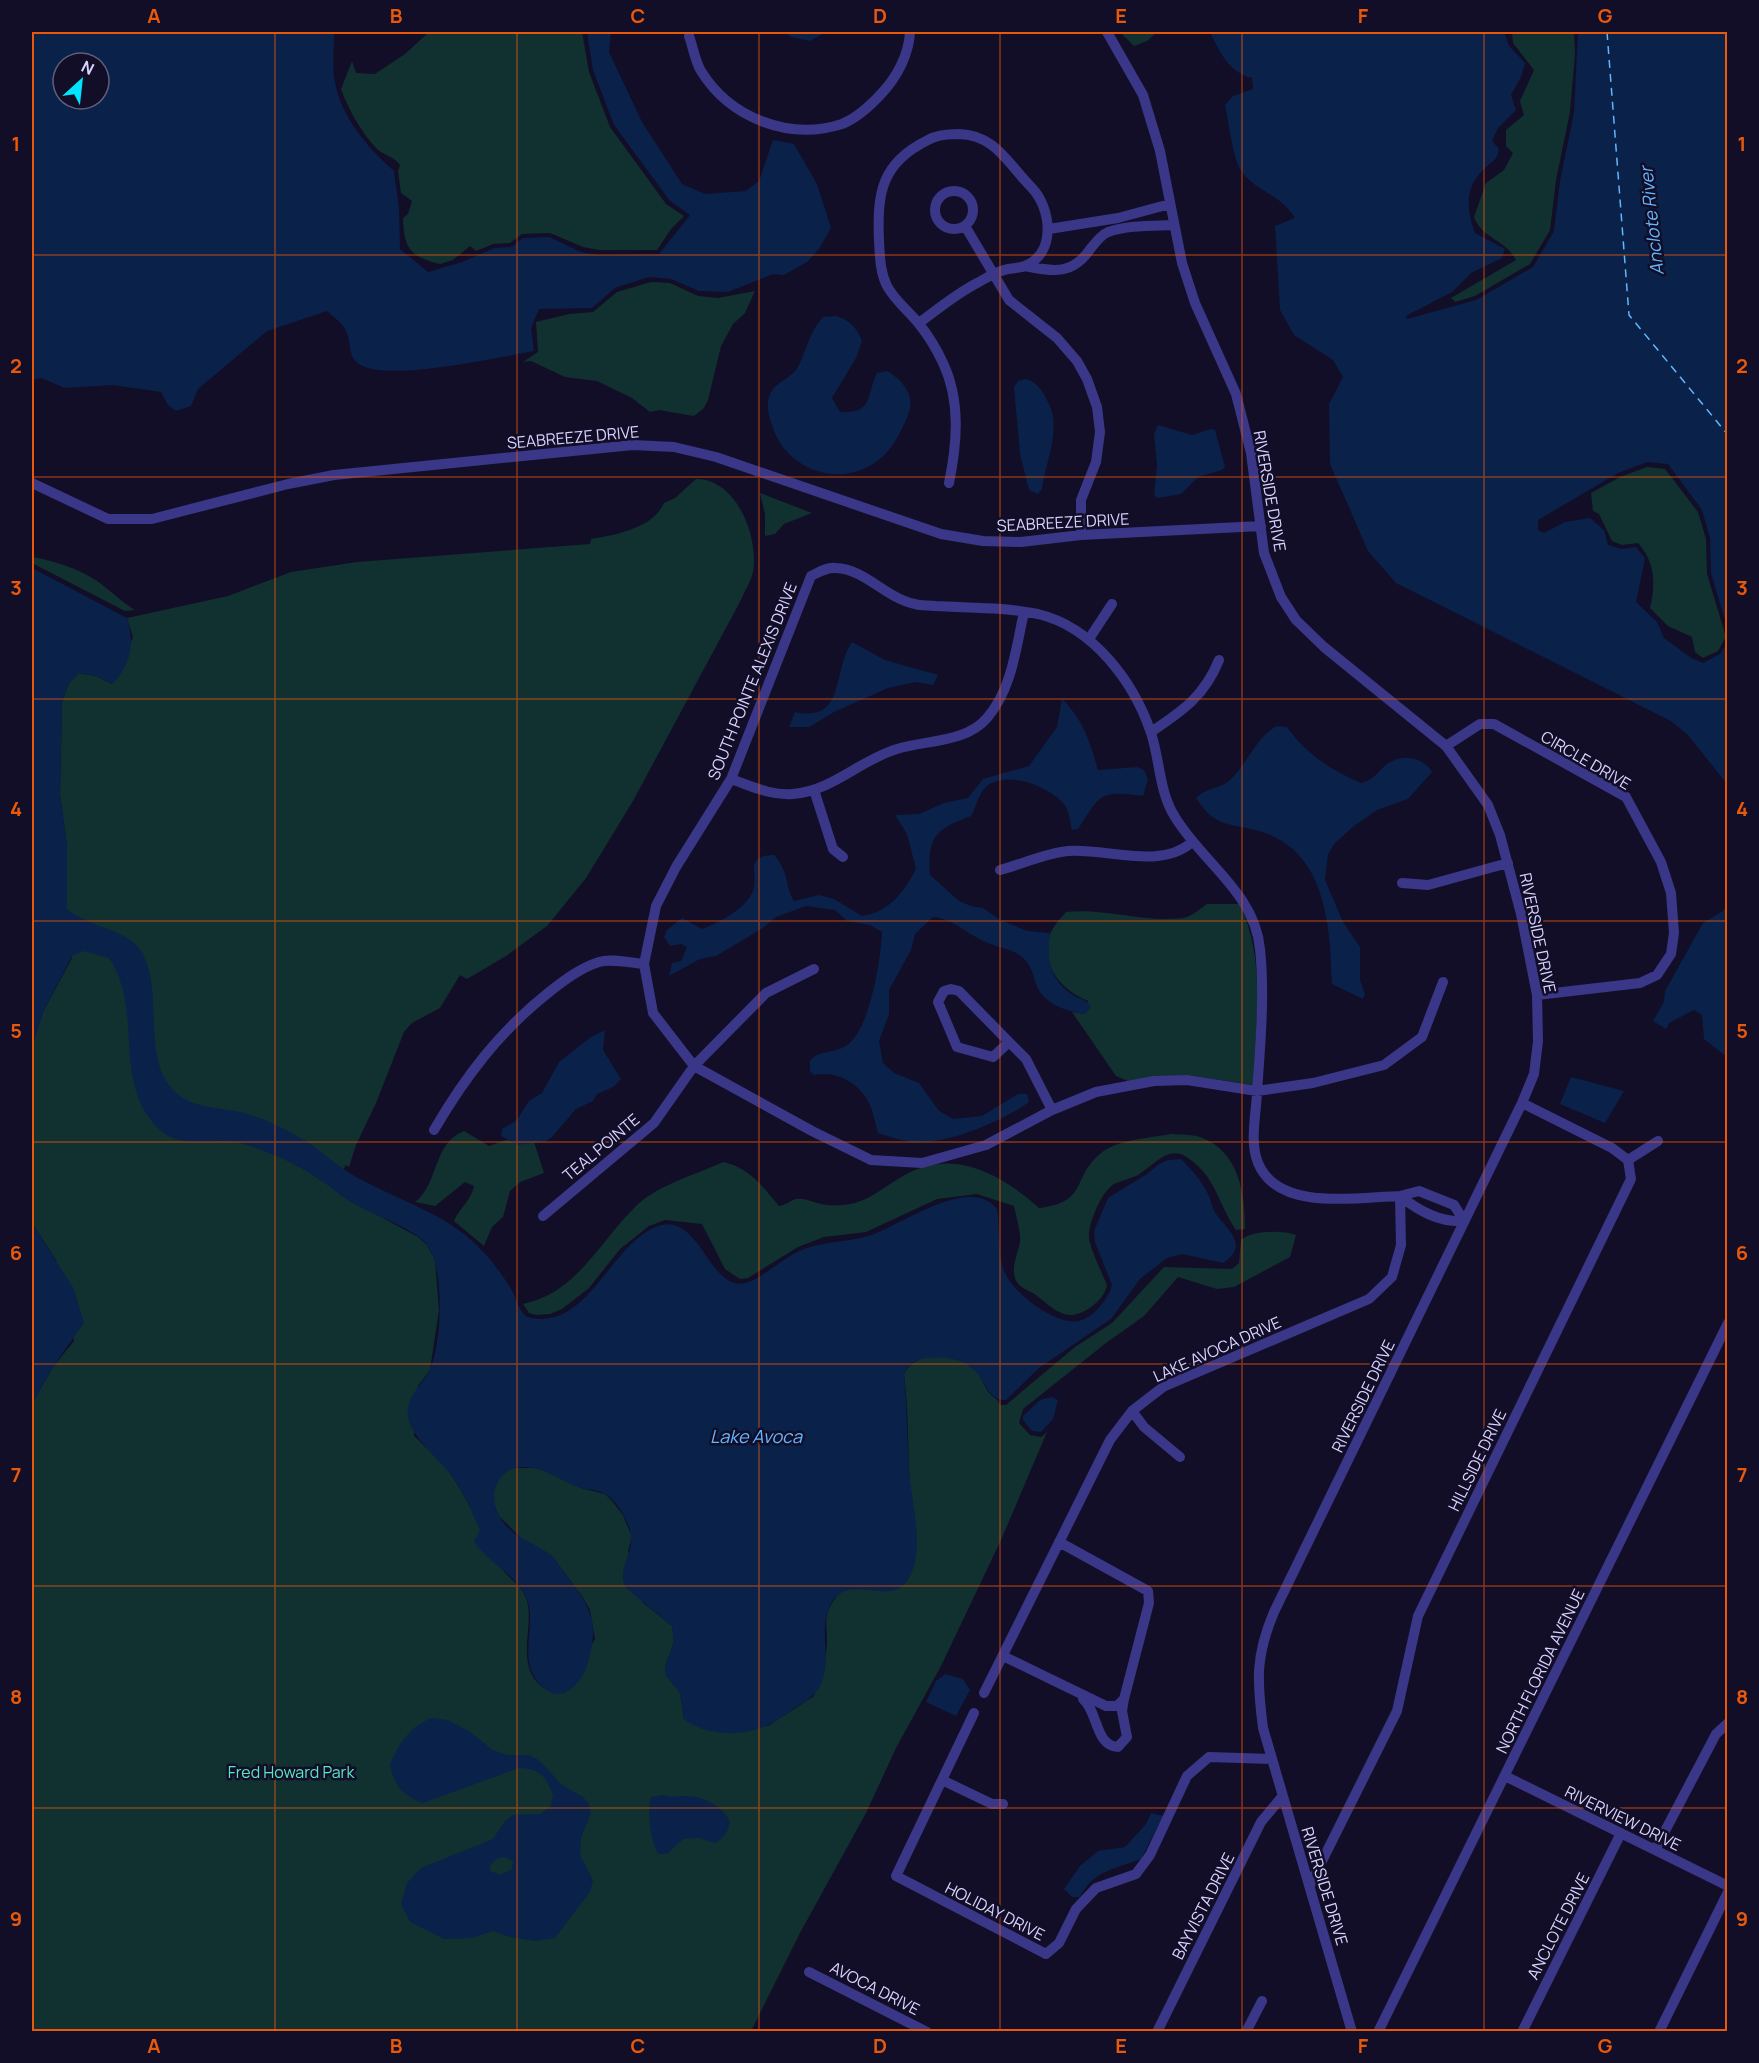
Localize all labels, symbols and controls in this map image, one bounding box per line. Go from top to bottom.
text: A [147,2,161,29]
text: B [390,2,403,29]
text: C [631,2,645,29]
text: D [873,2,887,29]
text: E [1115,2,1127,29]
text: F [1358,2,1369,29]
text: G [1598,2,1613,29]
north arrow [51,51,111,111]
text: N [78,55,98,80]
text: 1 [12,130,20,157]
text: 1 [1738,130,1746,157]
water label: Anclote River [1633,163,1669,276]
text: 2 [10,352,22,379]
text: 2 [1736,352,1748,379]
street label: SEABREEZE DRIVE [506,420,640,454]
street label: RIVERSIDE DRIVE [1249,429,1291,553]
street label: SEABREEZE DRIVE [996,508,1130,536]
text: 3 [10,574,22,601]
text: 3 [1736,574,1748,601]
street label: SOUTH POINTE ALEXIS DRIVE [702,579,802,783]
street label: CIRCLE DRIVE [1537,725,1635,795]
text: 4 [10,795,22,822]
text: 4 [1736,795,1748,822]
street label: RIVERSIDE DRIVE [1514,871,1562,995]
text: 5 [10,1017,22,1044]
text: 5 [1736,1017,1748,1044]
street label: TEAL POINTE [558,1108,644,1186]
text: 6 [10,1239,22,1266]
text: 6 [1736,1239,1748,1266]
street label: LAKE AVOCA DRIVE [1150,1311,1284,1387]
street label: RIVERSIDE DRIVE [1326,1336,1400,1456]
street label: HILLSIDE DRIVE [1443,1405,1511,1515]
water label: Lake Avoca [710,1424,803,1448]
text: 7 [11,1461,21,1488]
text: 7 [1737,1461,1747,1488]
street label: NORTH FLORIDA AVENUE [1491,1585,1589,1757]
text: 8 [10,1683,22,1710]
text: 8 [1736,1683,1748,1710]
park label: Fred Howard Park [228,1761,355,1783]
street label: RIVERVIEW DRIVE [1561,1780,1685,1856]
street label: RIVERSIDE DRIVE [1297,1824,1353,1948]
street label: BAYVISTA DRIVE [1167,1849,1239,1963]
street label: ANCLOTE DRIVE [1522,1869,1594,1983]
street label: HOLIDAY DRIVE [942,1876,1048,1946]
text: 9 [10,1905,22,1932]
text: 9 [1736,1905,1748,1932]
street label: AVOCA DRIVE [826,1956,924,2020]
text: A [147,2032,161,2059]
text: B [390,2032,403,2059]
text: C [631,2032,645,2059]
text: D [873,2032,887,2059]
text: E [1115,2032,1127,2059]
text: F [1358,2032,1369,2059]
text: G [1598,2032,1613,2059]

